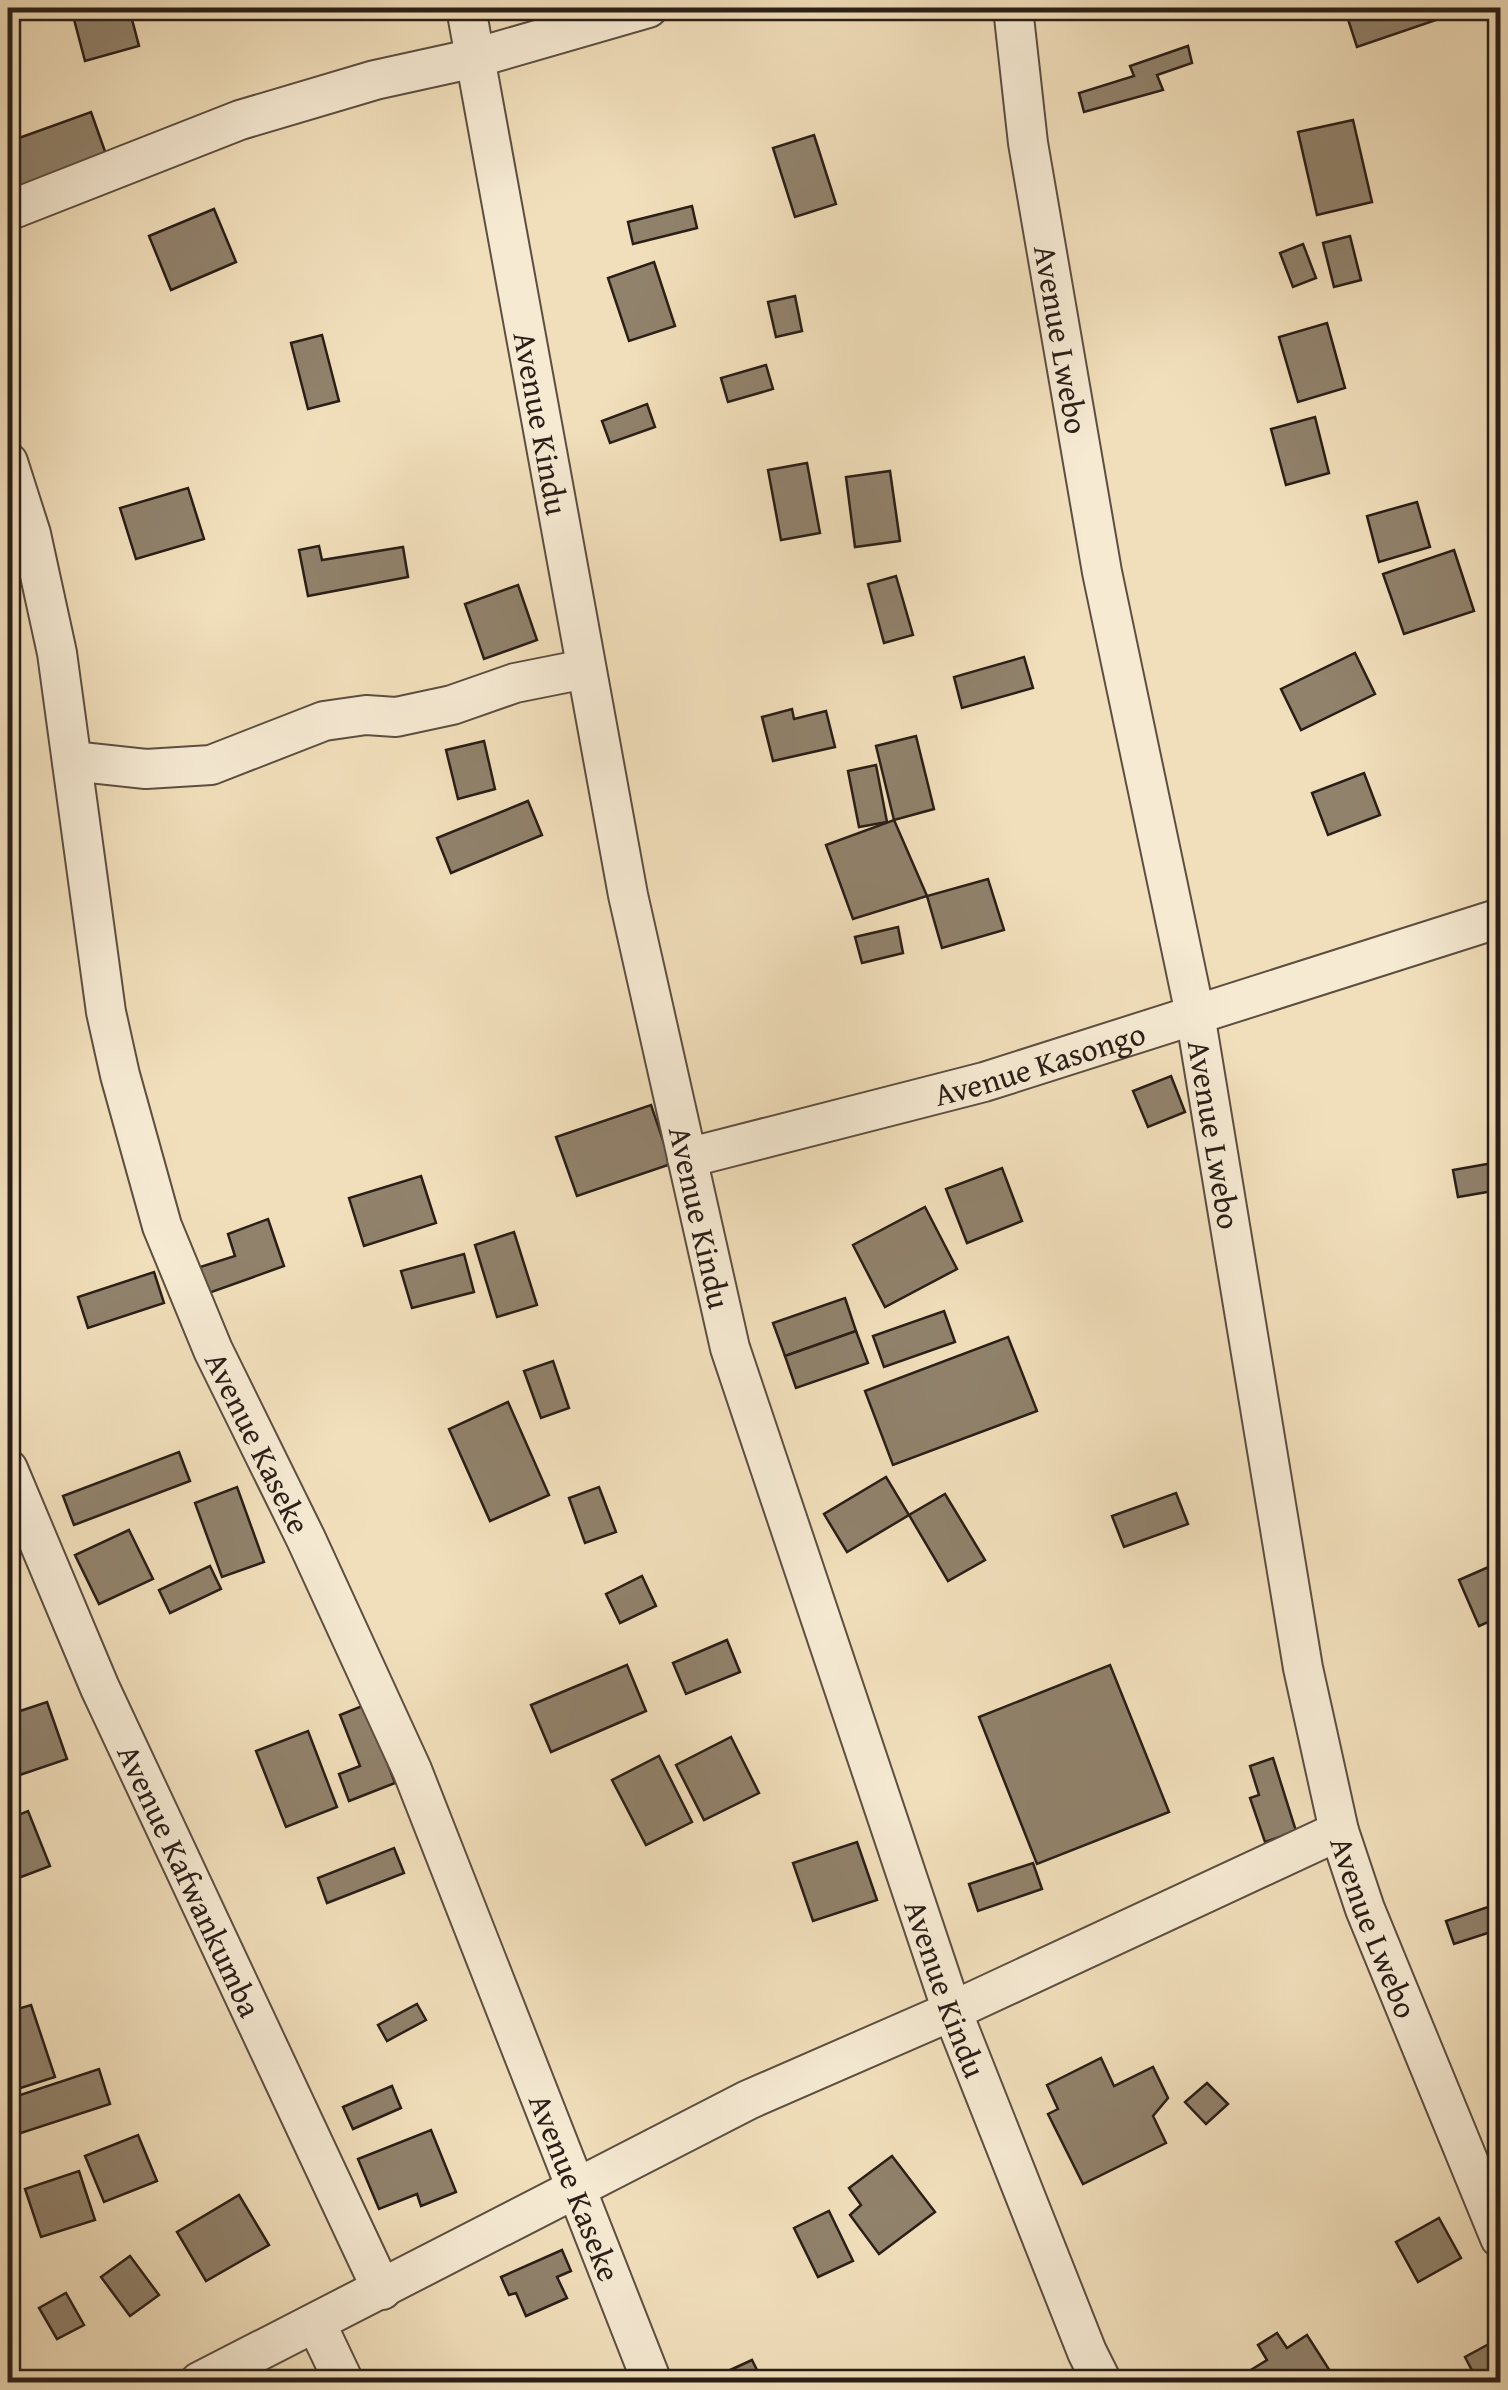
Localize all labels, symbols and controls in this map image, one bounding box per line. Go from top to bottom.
street label: Avenue Lwebo [1022,241,1101,437]
street label: Avenue Kindu [502,328,582,519]
street label: Avenue Kasongo [929,1009,1151,1117]
street label: Avenue Lwebo [1176,1036,1254,1233]
street label: Avenue Kindu [657,1122,744,1314]
street label: Avenue Kaseke [194,1343,323,1541]
street label: Avenue Kafwankumba [106,1736,274,2025]
street label: Avenue Lwebo [1319,1830,1431,2025]
street label: Avenue Kindu [893,1894,1000,2085]
street label: Avenue Kaseke [518,2087,634,2288]

